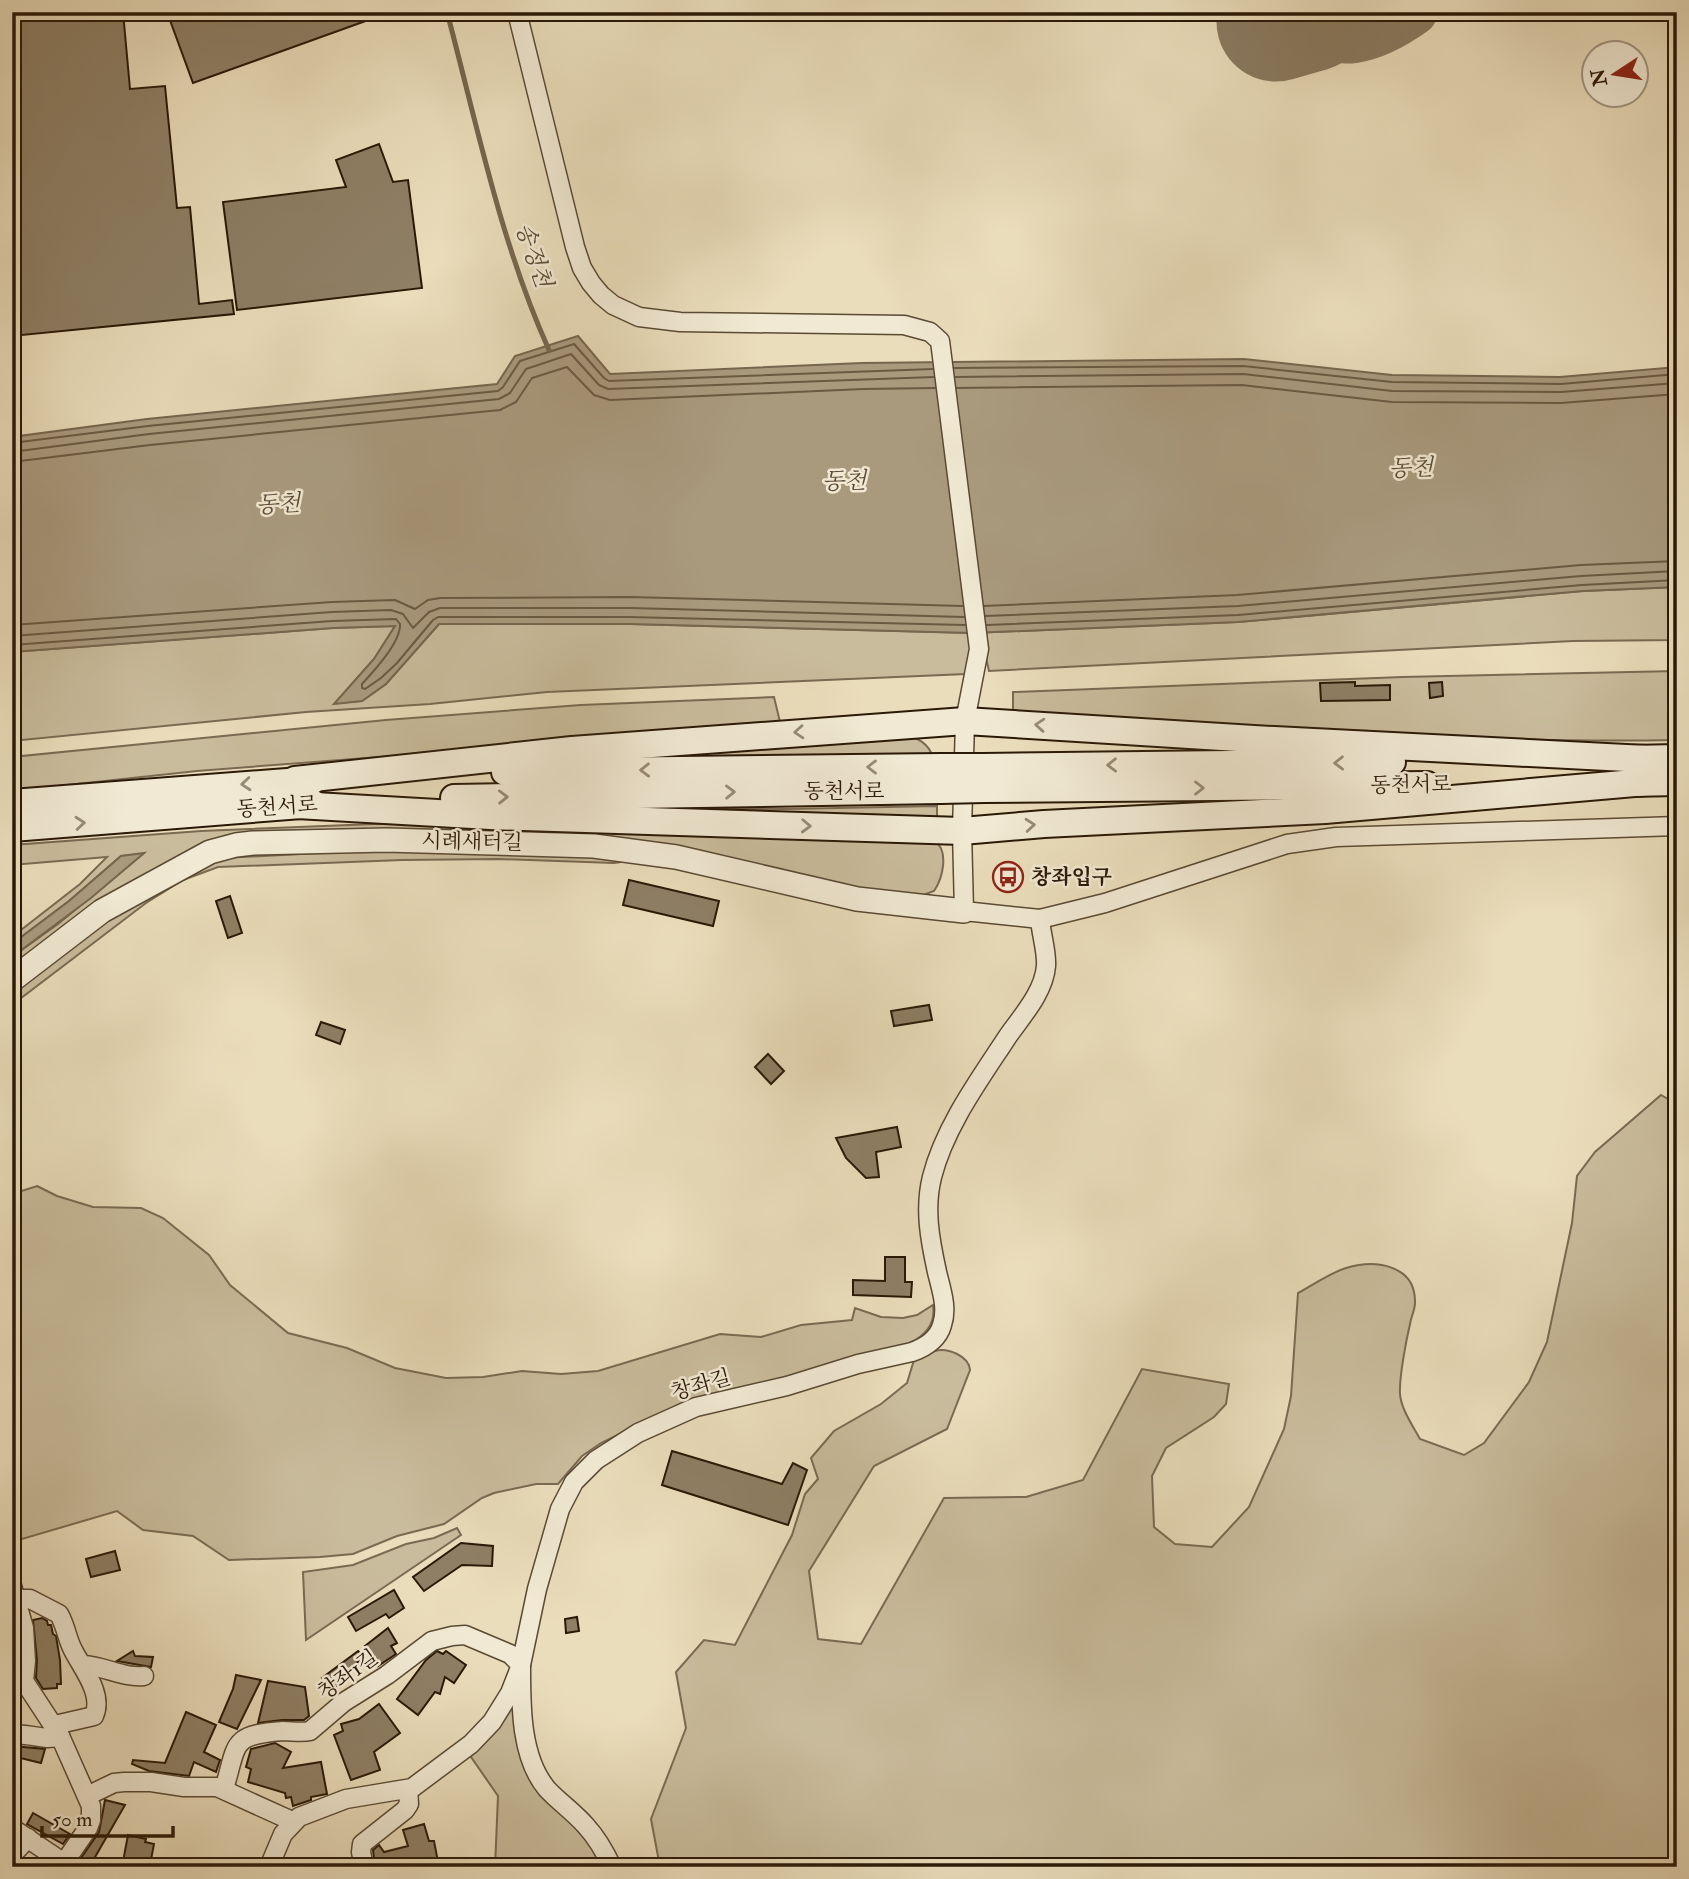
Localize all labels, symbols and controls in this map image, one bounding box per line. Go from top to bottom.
north arrow [1580,38,1650,108]
text: N [1586,66,1613,89]
water label: 송정천 [509,219,559,293]
water label: 동천 [1388,453,1435,483]
water label: 동천 [822,466,868,496]
water label: 동천 [255,488,303,520]
one-way arrow [1034,718,1045,733]
one-way arrow [794,724,805,739]
one-way arrow [1333,755,1344,771]
one-way arrow [1106,758,1117,773]
one-way arrow [867,760,878,775]
one-way arrow [639,762,650,778]
street label: 동천서로 [1370,771,1452,799]
one-way arrow [240,776,251,791]
street label: 동천서로 [803,778,885,805]
one-way arrow [1194,780,1205,795]
one-way arrow [726,784,736,800]
one-way arrow [498,789,509,804]
street label: 동천서로 [236,791,318,823]
one-way arrow [75,816,86,831]
one-way arrow [801,818,811,834]
one-way arrow [1025,818,1036,833]
street label: 시례새터길 [421,828,523,856]
bus stop icon: 창좌입구 [991,860,1025,894]
place label: 창좌입구 [1031,864,1112,891]
street label: 창좌길 [668,1364,734,1406]
street label: 창좌1길 [312,1644,384,1706]
scale bar [42,1795,173,1839]
text: 50 m [52,1806,93,1833]

